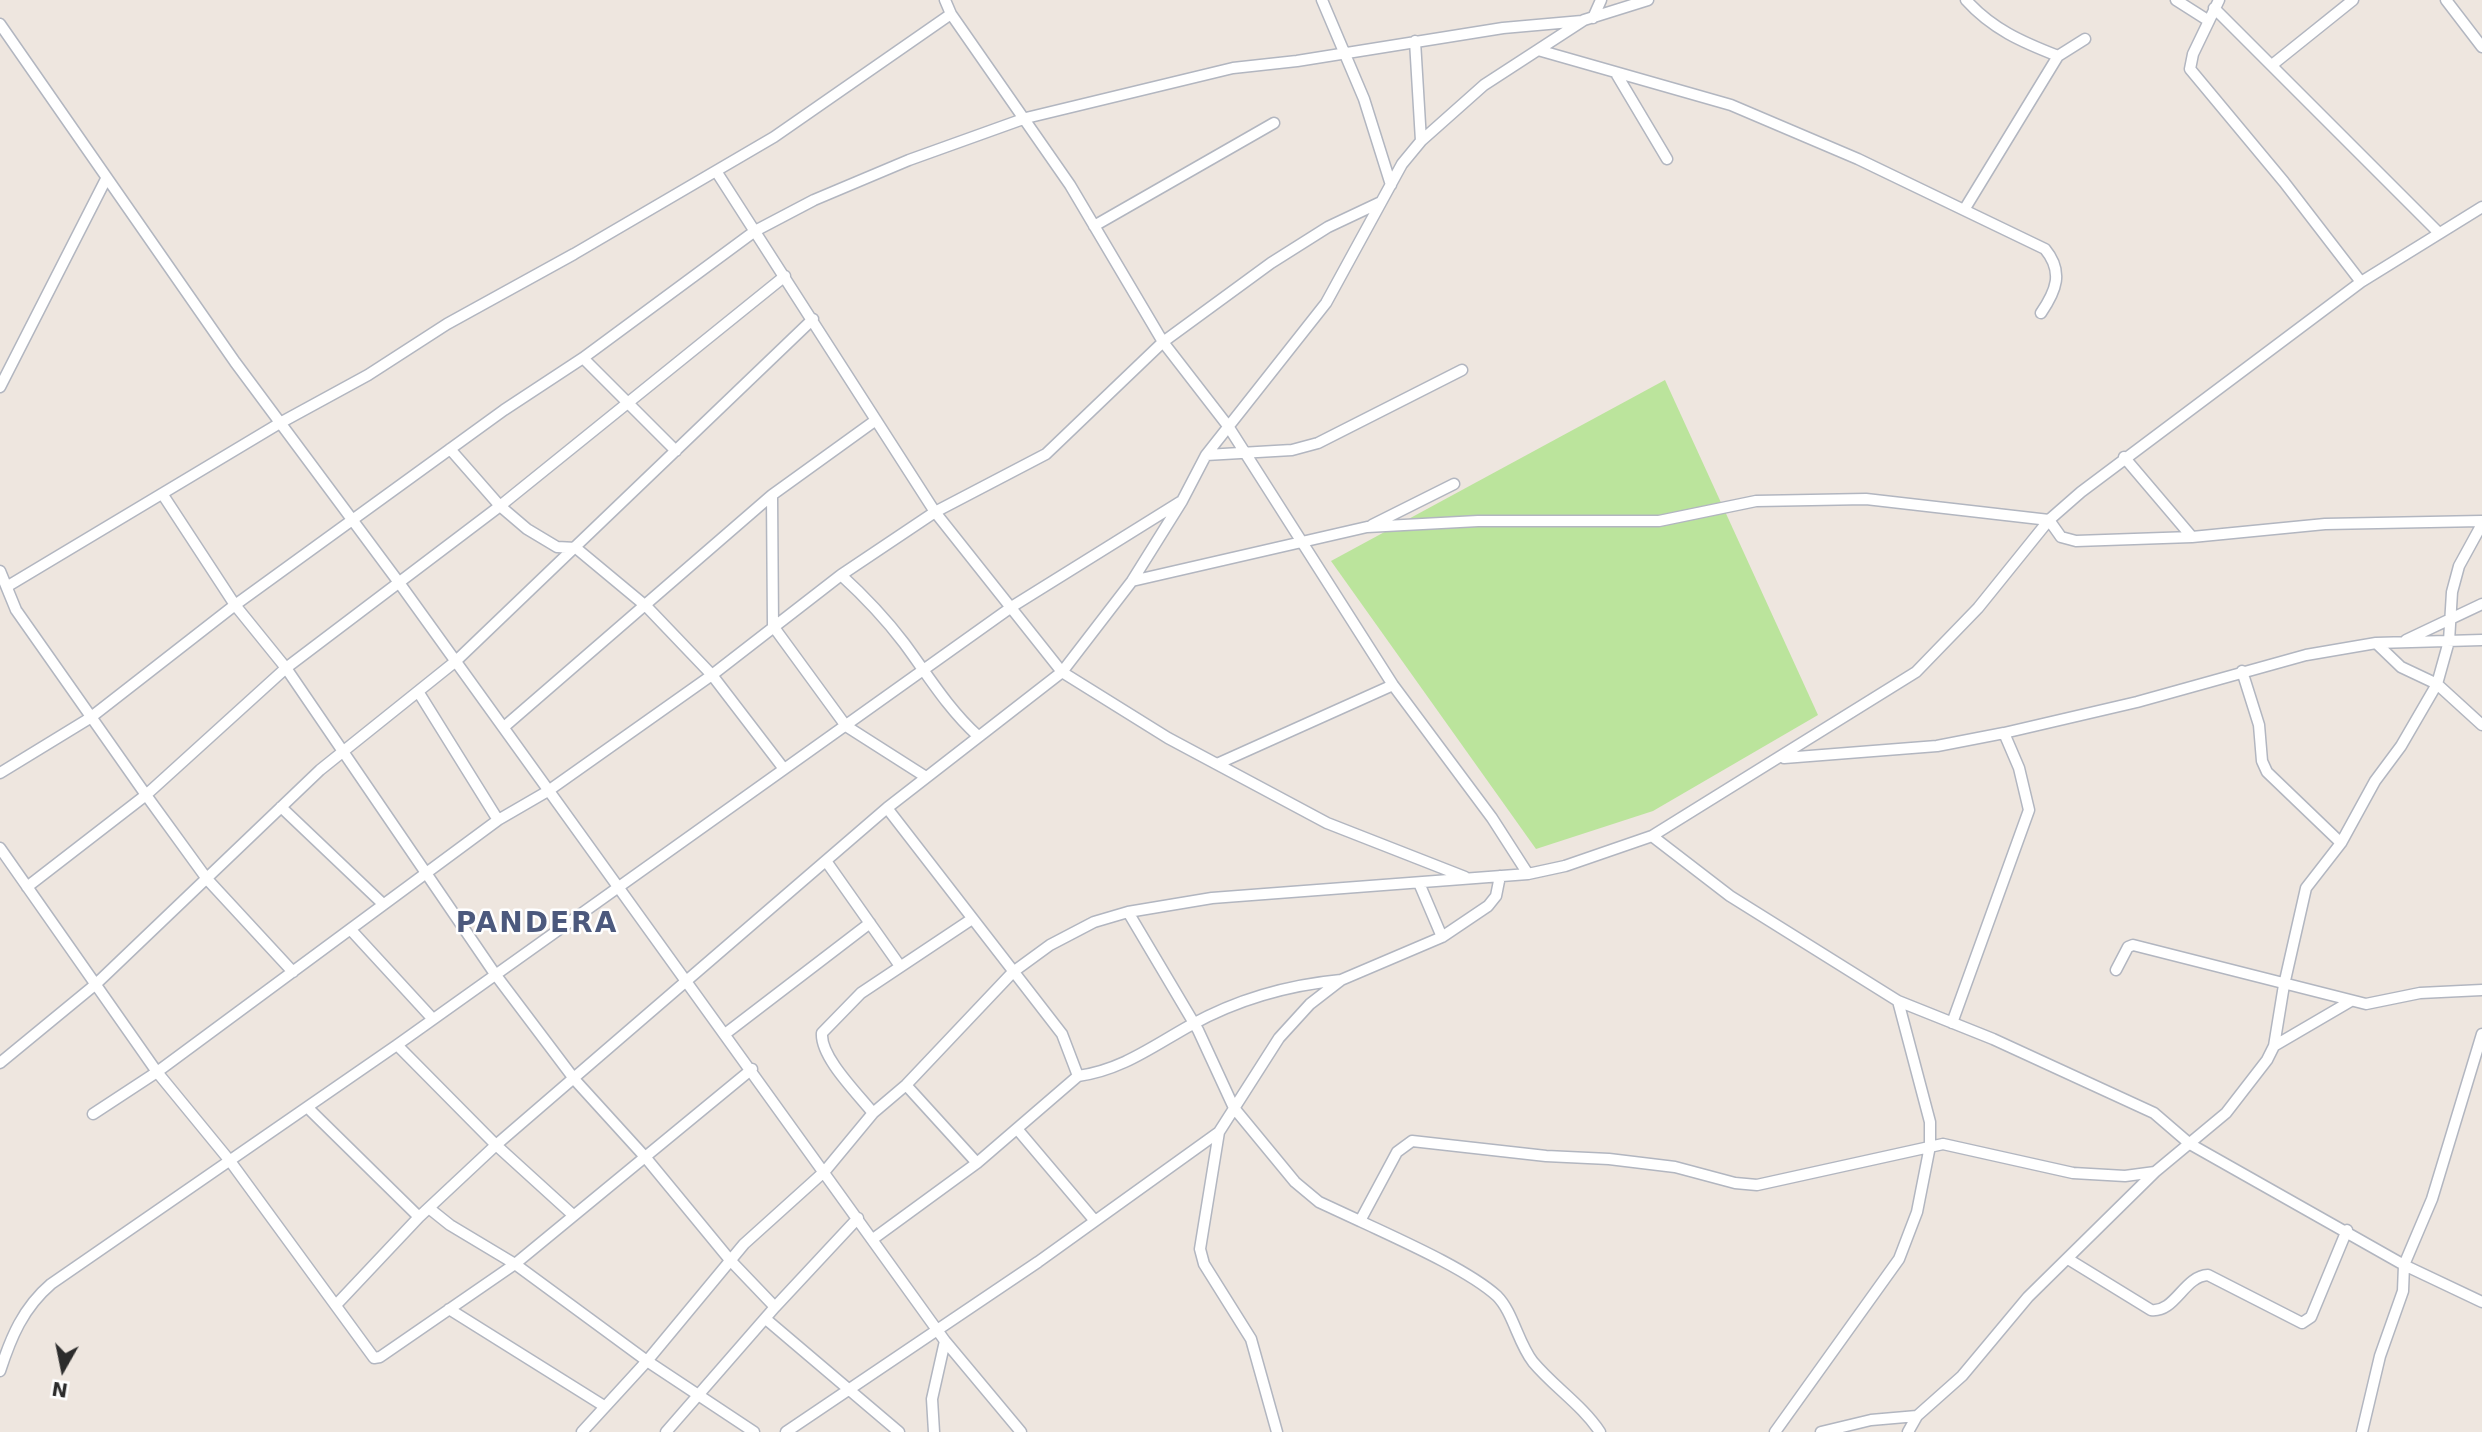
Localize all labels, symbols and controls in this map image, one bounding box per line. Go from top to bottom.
district label: PANDERA [457,908,617,942]
north arrow [28,1334,98,1404]
text: N [50,1378,69,1402]

